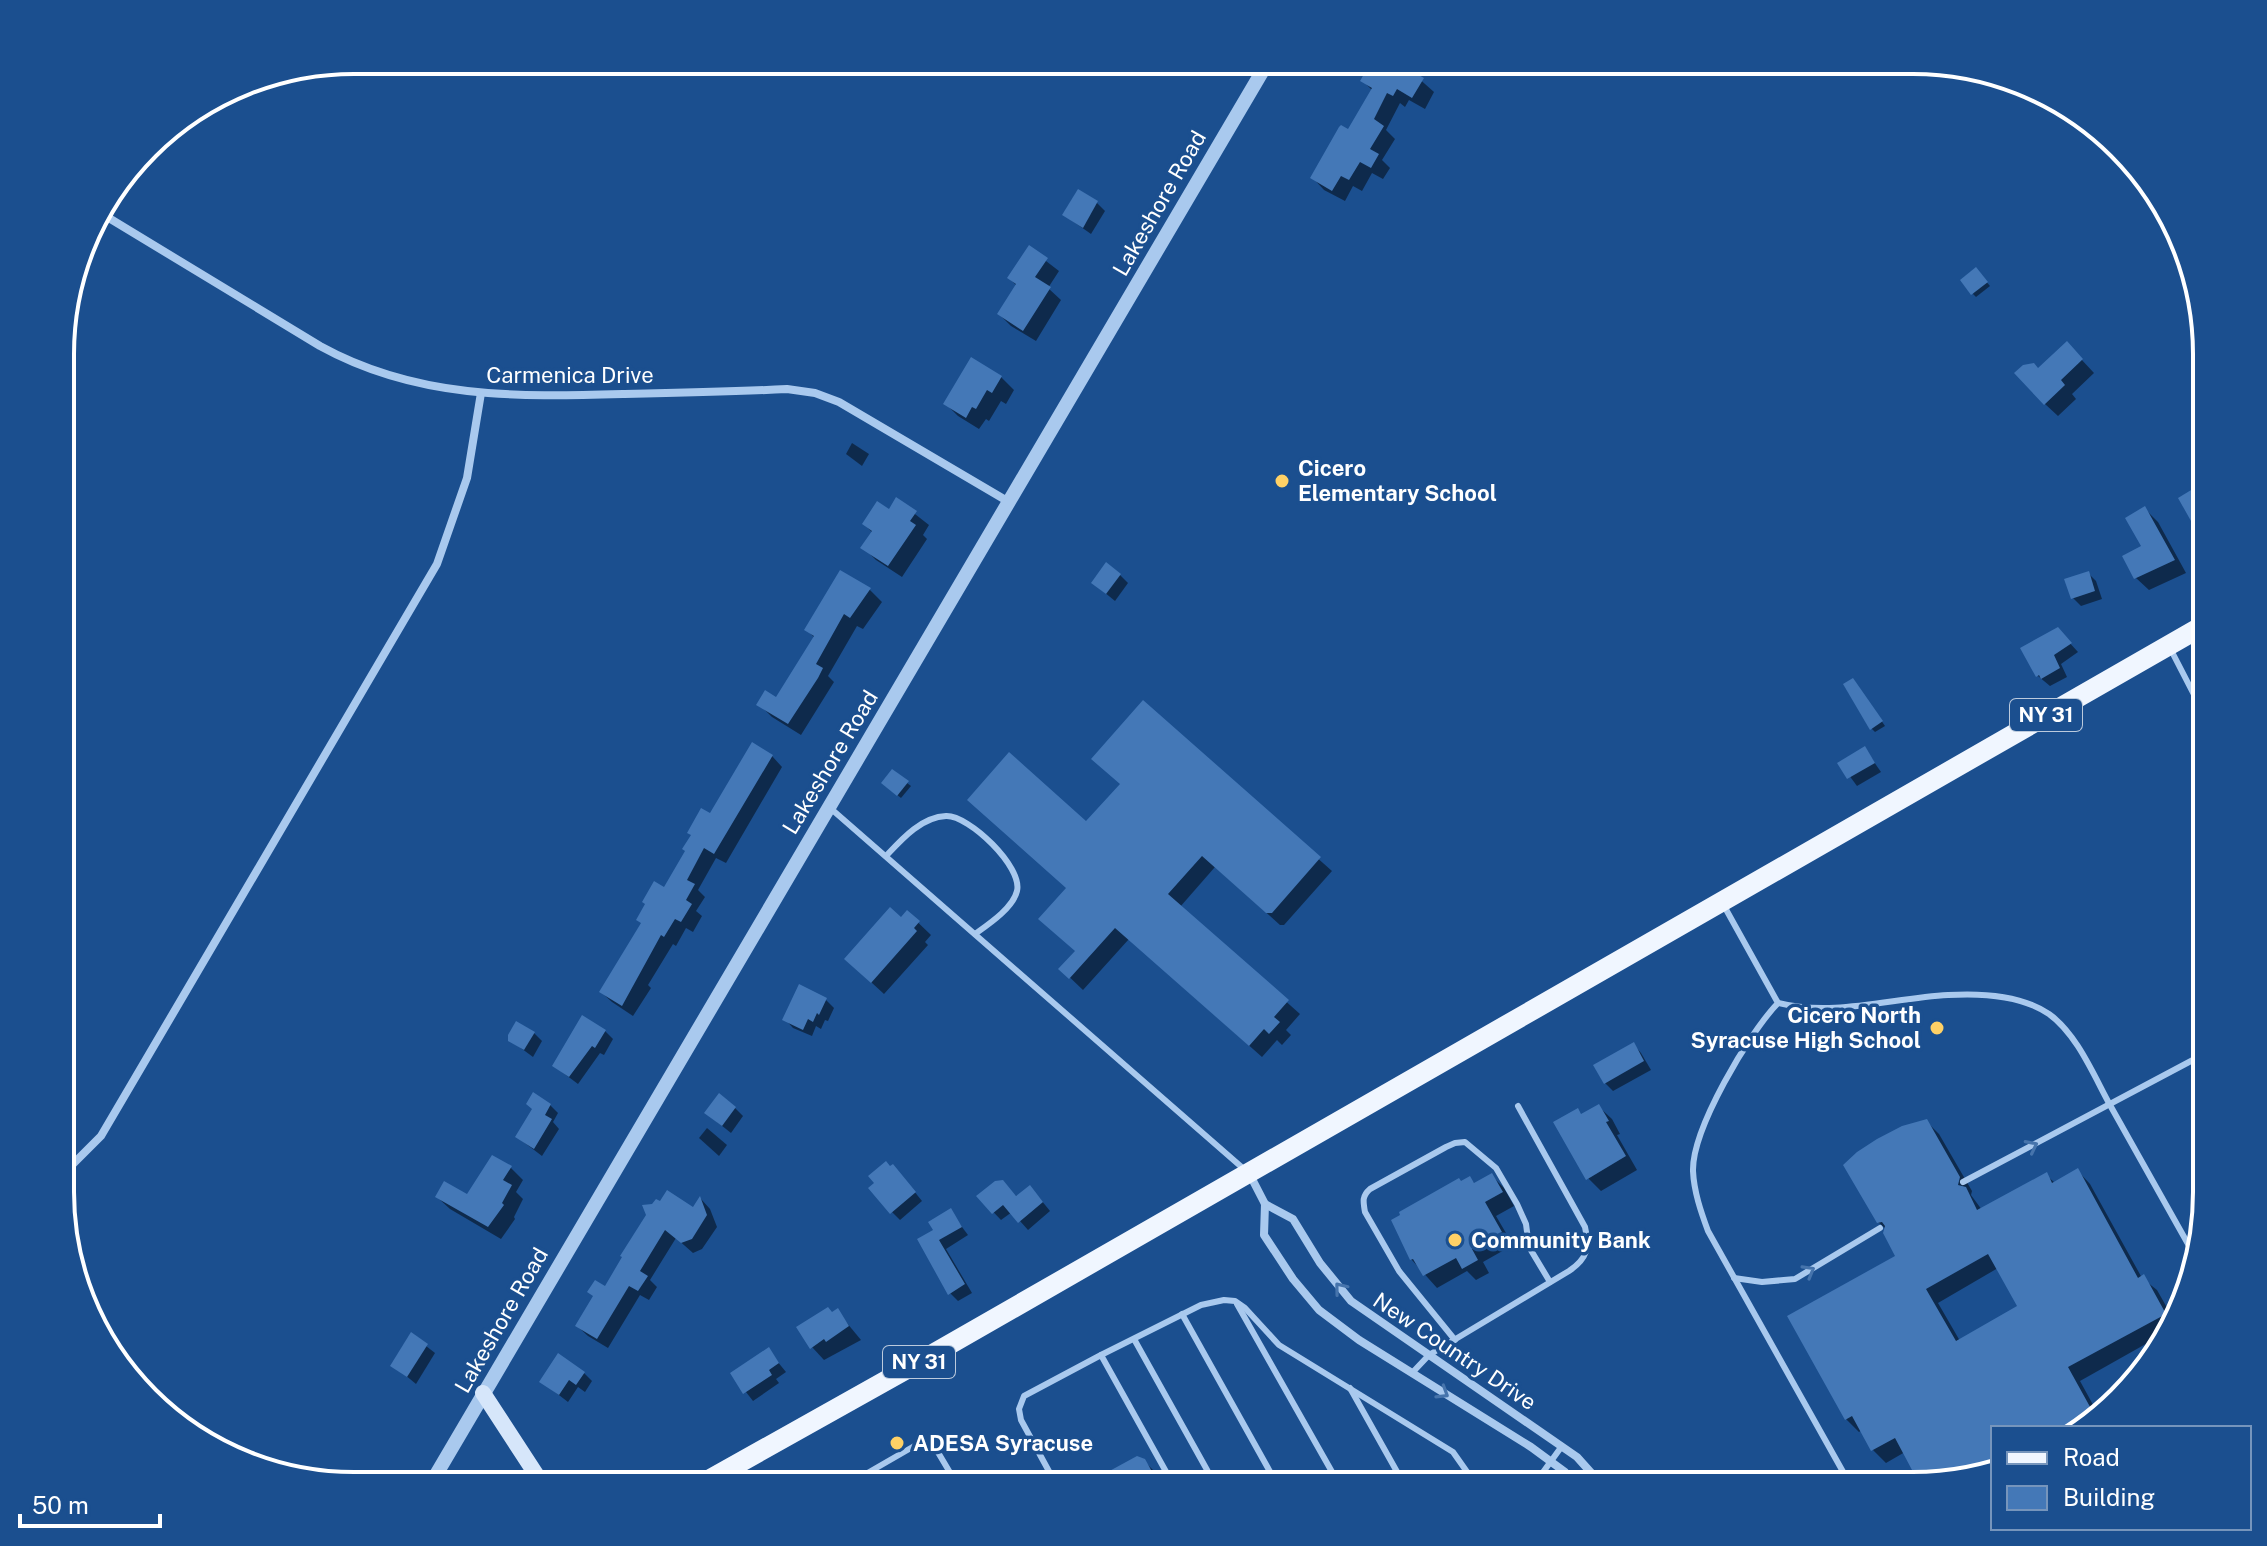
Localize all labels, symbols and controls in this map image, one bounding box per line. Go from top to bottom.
street label: Lakeshore Road [1107,126,1211,280]
street label: Carmenica Drive [486,362,654,388]
place label: Cicero Elementary School [1298,455,1497,506]
marker: Cicero Elementary School [1273,472,1291,490]
street label: Lakeshore Road [777,685,883,839]
road number: NY 31 [2010,699,2082,731]
place label: Cicero North Syracuse High School [1691,1002,1921,1053]
marker: Cicero North Syracuse High School [1928,1019,1946,1037]
one-way arrow [2023,1140,2038,1155]
place label: Community Bank [1471,1227,1651,1253]
marker: Community Bank [1446,1231,1464,1249]
street label: Lakeshore Road [449,1243,553,1397]
one-way arrow [1800,1265,1815,1281]
one-way arrow [1336,1282,1350,1297]
street label: New Country Drive [1369,1287,1541,1415]
road number: NY 31 [883,1346,955,1378]
one-way arrow [1435,1383,1449,1398]
legend [1991,1426,2251,1530]
place label: ADESA Syracuse [913,1430,1093,1456]
marker: ADESA Syracuse [888,1434,906,1452]
text: Road [2063,1443,2120,1471]
scale bar [20,1478,160,1528]
text: Building [2063,1483,2155,1511]
text: 50 m [32,1491,89,1519]

